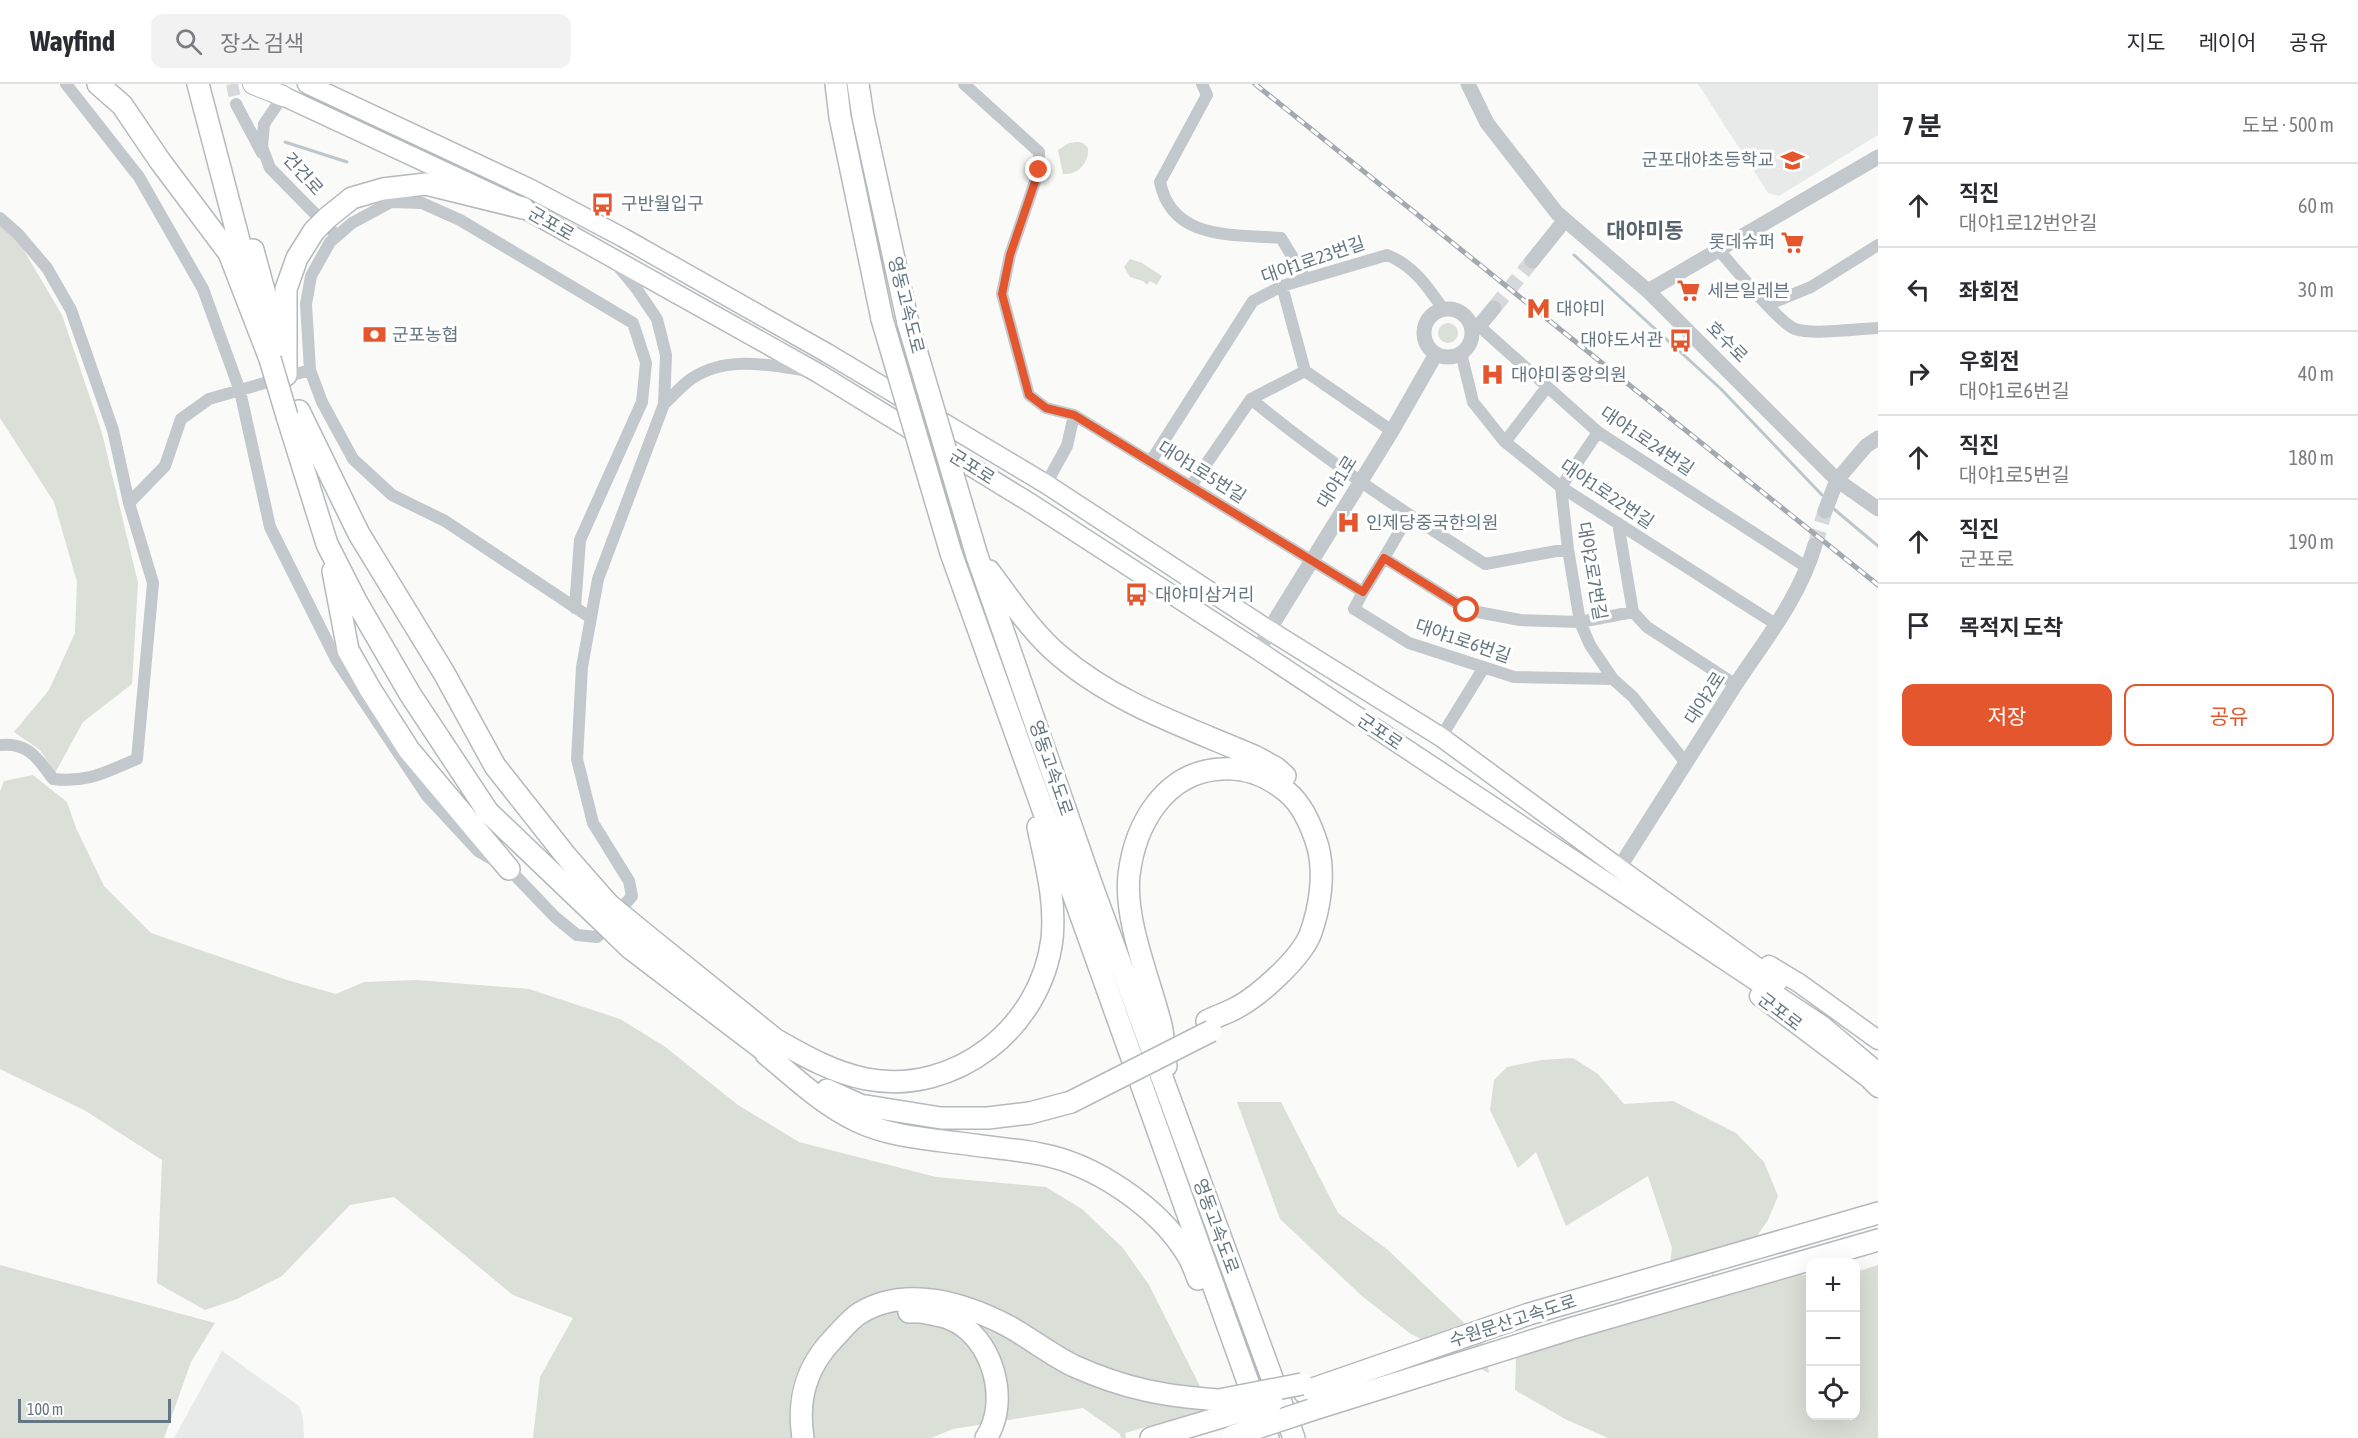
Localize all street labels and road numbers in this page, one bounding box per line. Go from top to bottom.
street label: 건건로 [279,148,328,199]
street label: 군포로 [524,202,578,245]
street label: 대야1로23번길 [1258,232,1367,287]
street label: 영동고속도로 [884,254,929,356]
street label: 호수로 [1702,317,1752,367]
street label: 대야1로24번길 [1597,402,1698,480]
street label: 대야1로5번길 [1154,436,1250,507]
street label: 군포로 [946,445,999,489]
street label: 대야1로 [1312,452,1361,512]
street label: 대야1로22번길 [1557,455,1658,533]
street label: 대야2로7번길 [1573,520,1611,622]
street label: 대야1로6번길 [1413,614,1514,667]
street label: 대야2로 [1680,668,1729,728]
street label: 군포로 [1354,709,1407,754]
street label: 영동고속도로 [1025,717,1078,818]
street label: 군포로 [1754,988,1806,1035]
street label: 영동고속도로 [1190,1176,1243,1276]
street label: 수원문산고속도로 [1447,1290,1579,1351]

